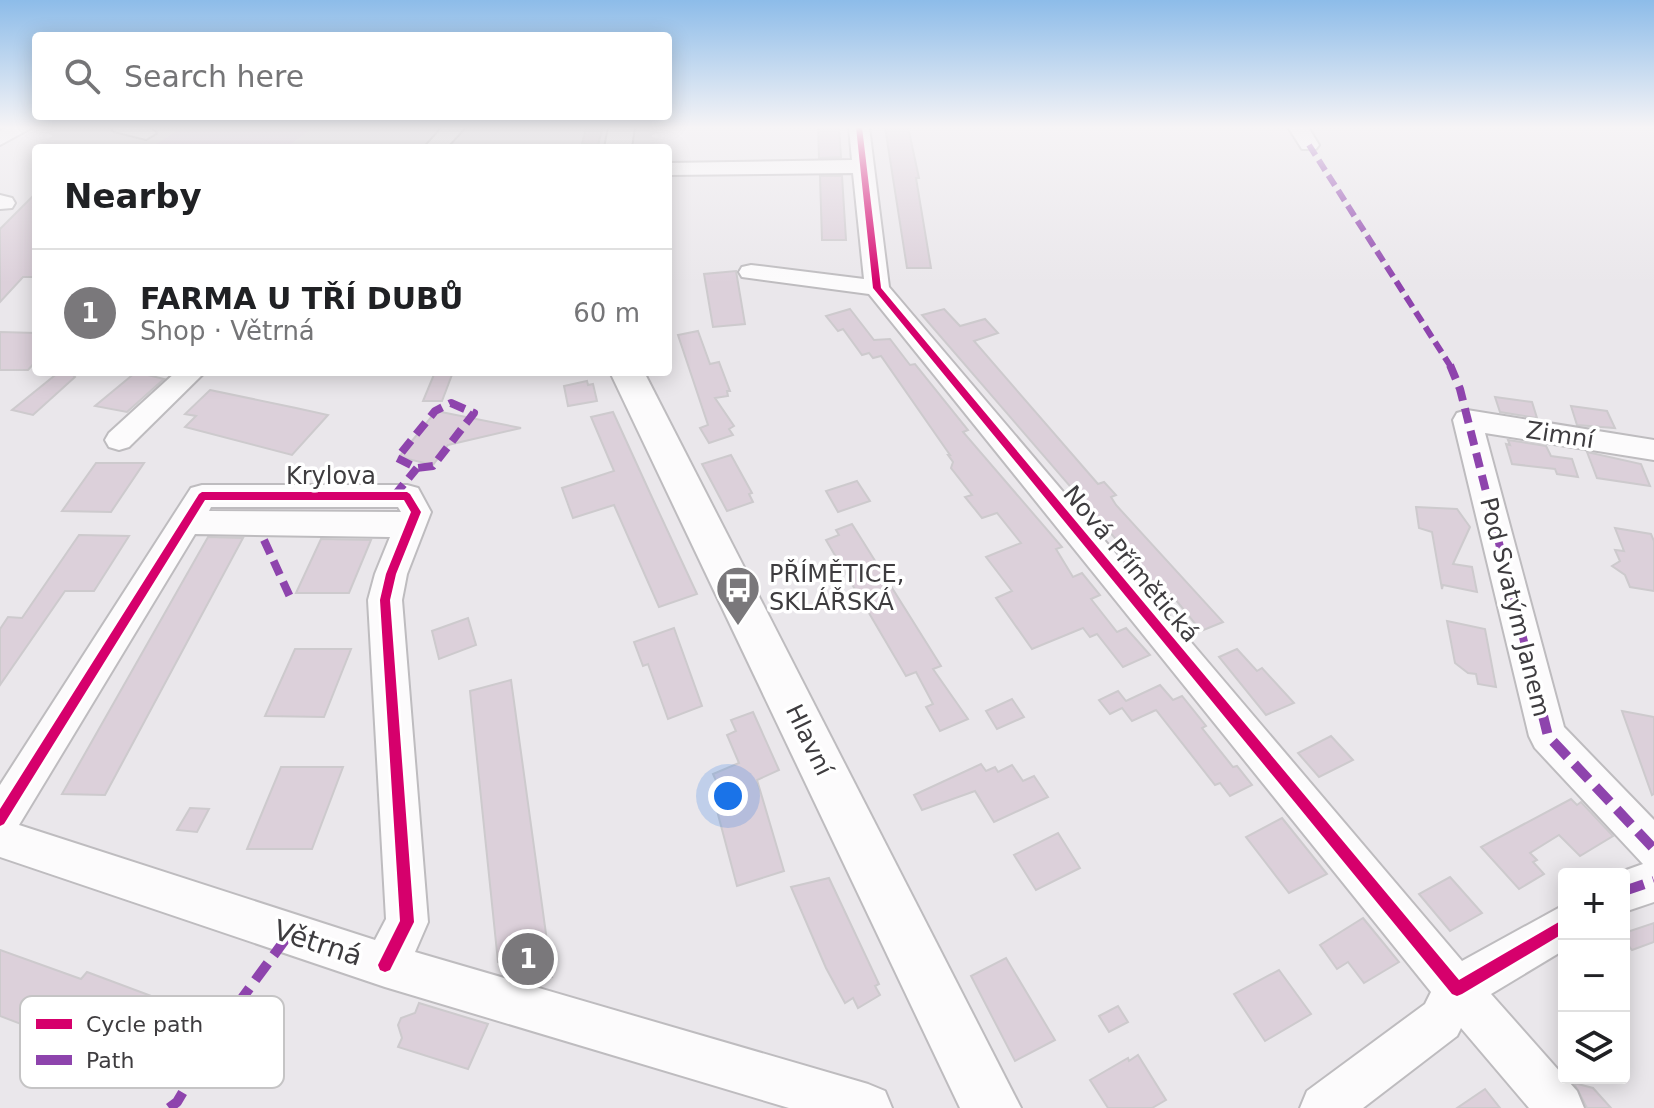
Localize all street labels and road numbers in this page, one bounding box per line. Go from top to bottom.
street label: Zimní [1524,416,1597,454]
street label: Krylova [286,462,376,490]
street label: Nová Přímětická [1057,480,1205,648]
street label: Pod Svatým Janem [1474,494,1556,720]
street label: Hlavní [780,700,839,781]
street label: Větrná [270,913,366,973]

